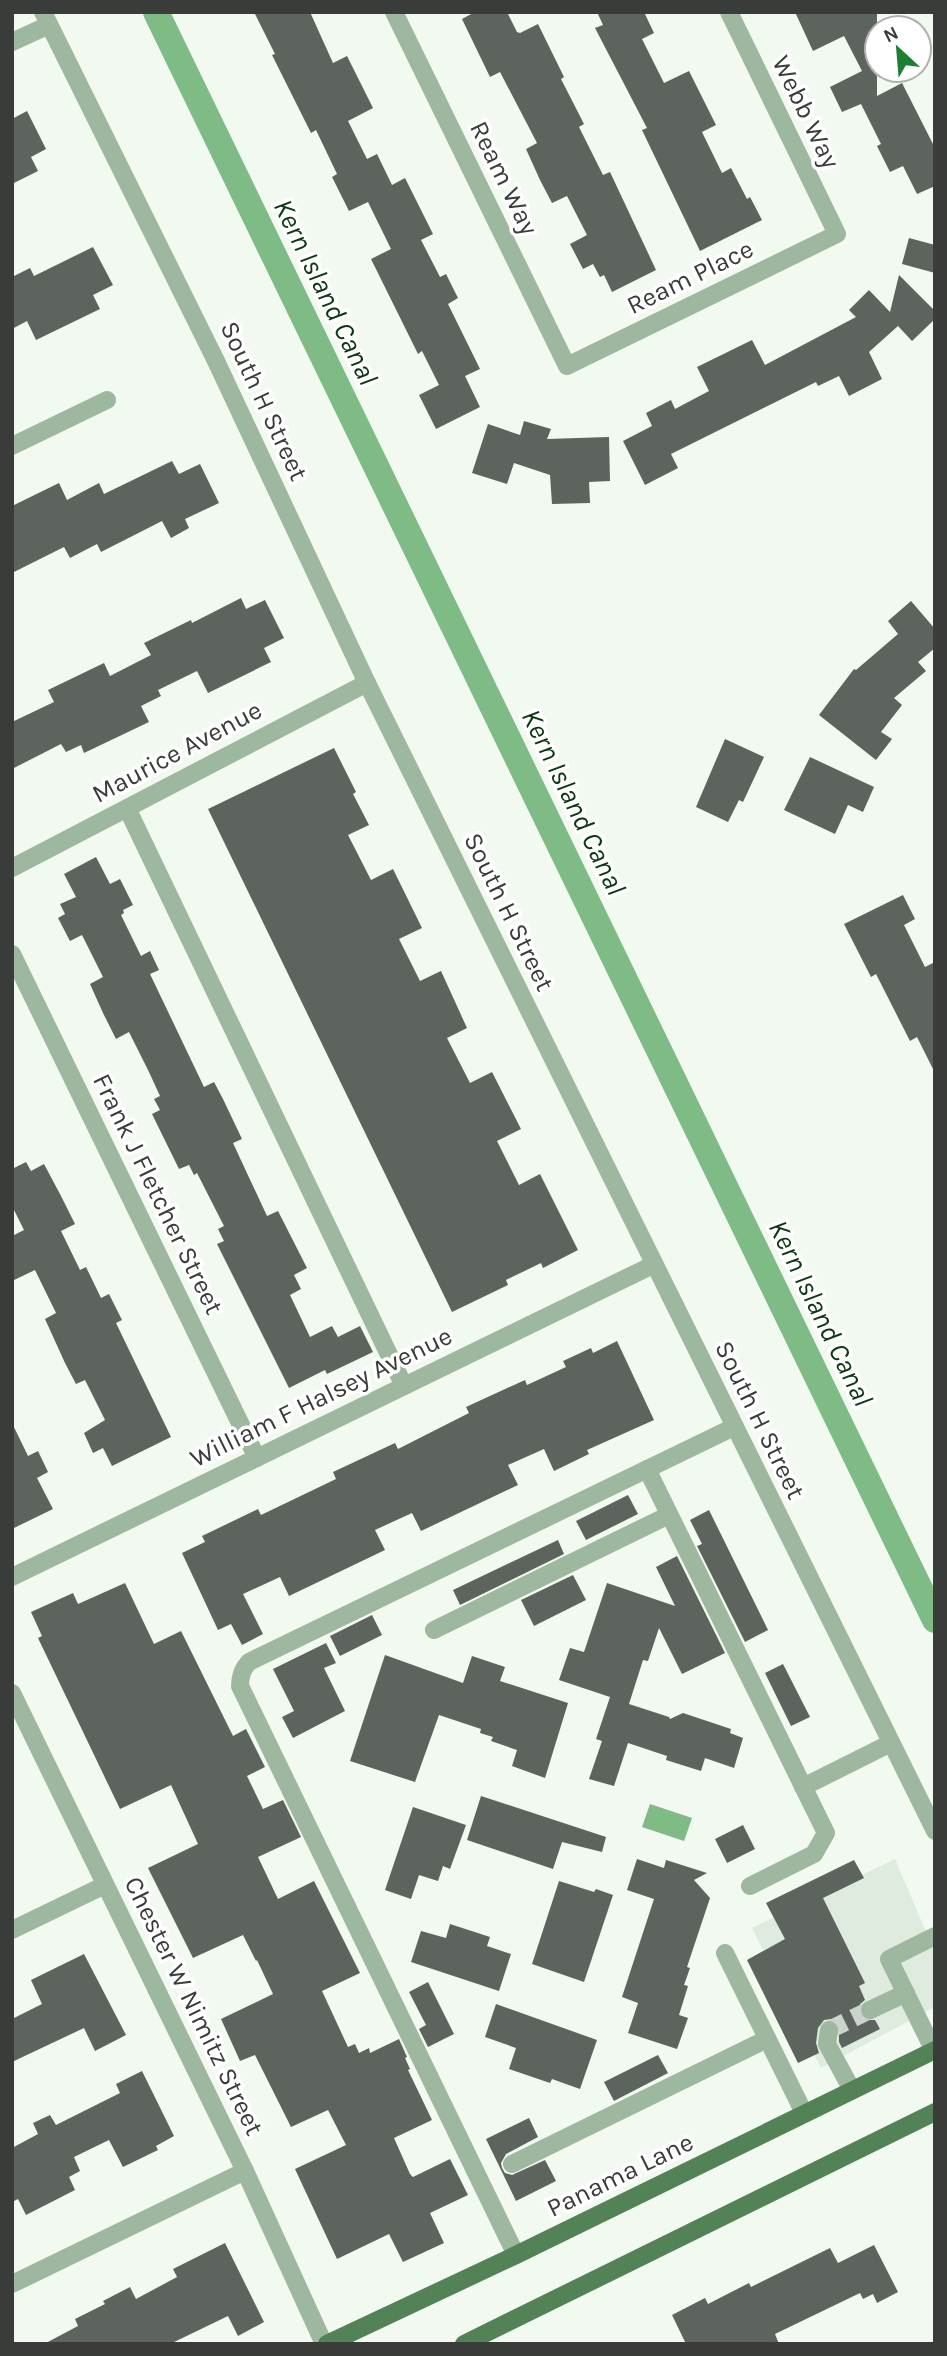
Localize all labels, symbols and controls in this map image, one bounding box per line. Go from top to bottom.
north arrow [863,14,933,84]
text: N [880,22,902,47]
street label: Webb Way [765,51,847,173]
street label: Ream Way [463,116,545,240]
water label: Kern Island Canal [267,194,385,390]
street label: Ream Place [622,233,758,321]
street label: South H Street [214,316,315,486]
street label: Maurice Avenue [87,694,267,810]
water label: Kern Island Canal [515,704,633,900]
street label: South H Street [457,828,561,996]
street label: Frank J Fletcher Street [86,1069,230,1320]
water label: Kern Island Canal [762,1215,880,1411]
street label: William F Halsey Avenue [185,1320,457,1474]
street label: South H Street [708,1336,812,1504]
street label: Chester W Nimitz Street [118,1872,270,2141]
street label: Panama Lane [542,2126,698,2224]

